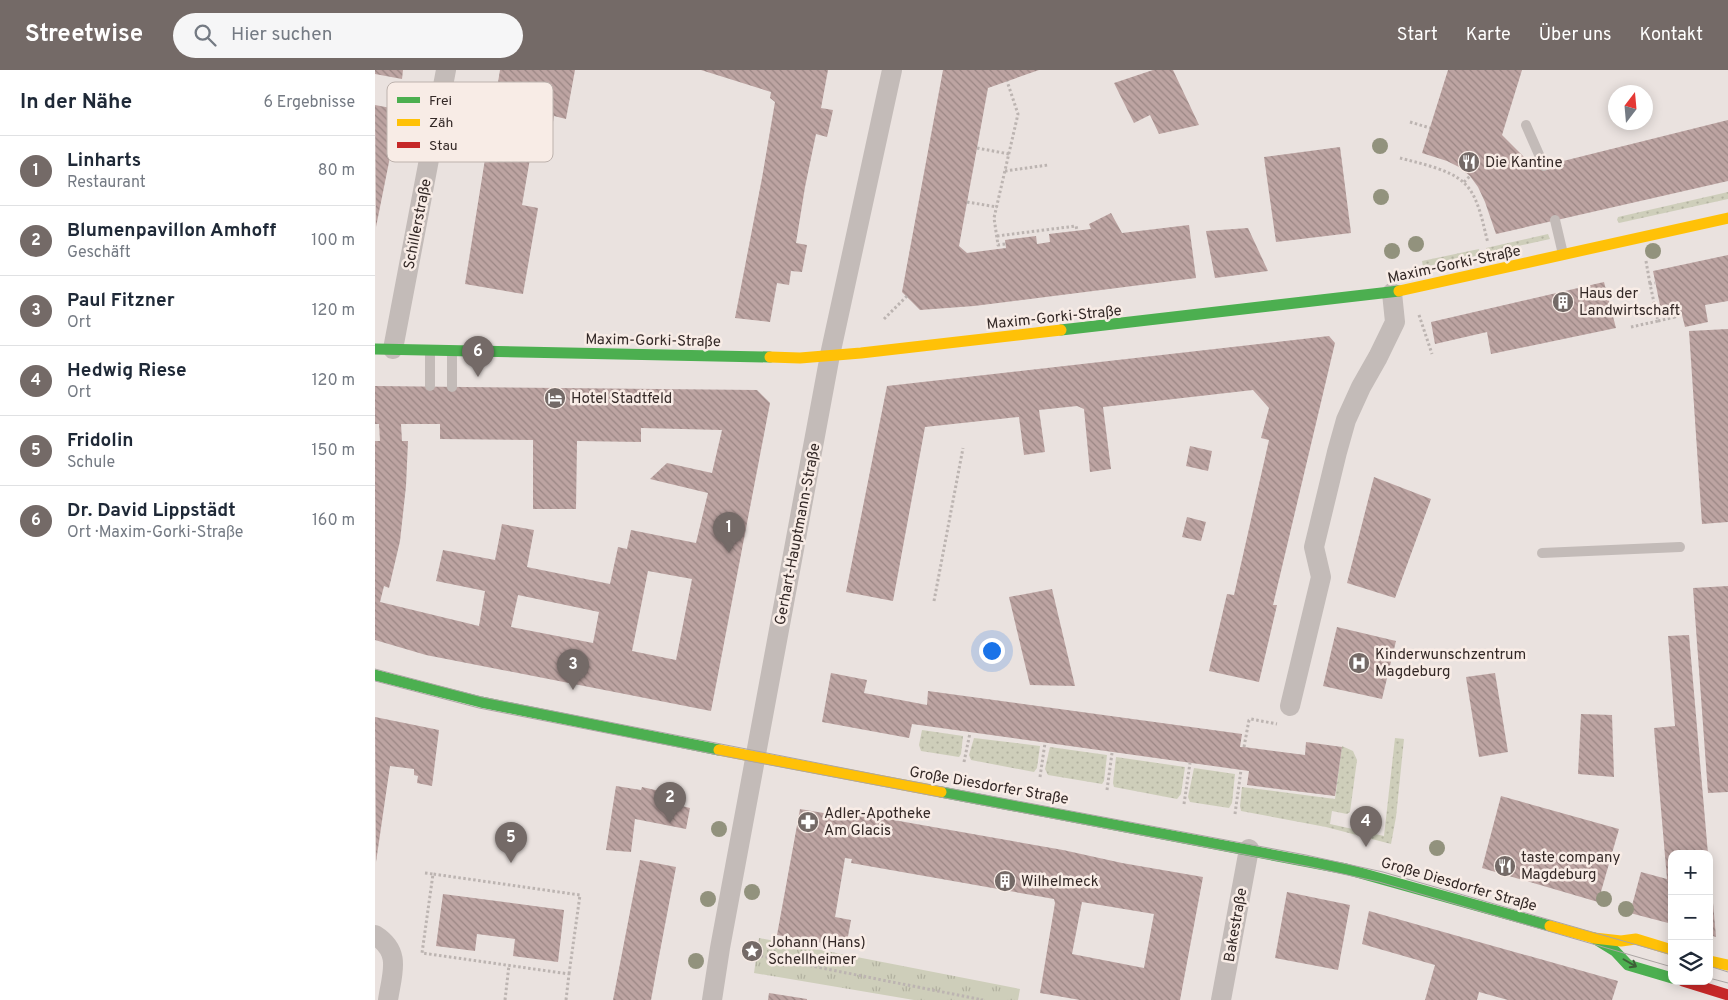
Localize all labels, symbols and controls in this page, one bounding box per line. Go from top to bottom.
search box [173,13,523,58]
text: Streetwise [25,20,143,50]
icon: search [191,21,219,49]
text: Hier suchen [231,23,332,47]
text: Start [1397,24,1438,47]
text: Karte [1466,24,1511,47]
text: Über uns [1539,24,1611,47]
text: Kontakt [1639,24,1703,47]
legend [387,82,553,162]
north arrow [1608,85,1653,130]
text: In der Nähe [20,89,132,116]
text: 6 Ergebnisse [263,93,355,113]
text: Frei [429,93,452,110]
text: Zäh [429,115,453,132]
text: Stau [429,138,458,155]
text: Linharts [67,149,141,173]
restaurant icon: Die Kantine [1457,150,1481,174]
place label: Die Kantine [1485,154,1563,173]
text: 1 [33,161,39,181]
text: 80 m [318,161,355,181]
text: Restaurant [67,173,146,193]
street label: Schillerstraße [400,177,437,271]
text: Blumenpavillon Amhoff [67,219,276,243]
text: 2 [31,231,41,251]
text: 100 m [311,231,355,251]
street label: Maxim-Gorki-Straße [1386,242,1523,289]
text: Geschäft [67,243,131,263]
place label: Haus der Landwirtschaft [1579,285,1680,321]
text: Paul Fitzner [67,289,175,313]
building icon: Haus der Landwirtschaft [1551,290,1575,314]
text: 3 [31,301,41,321]
text: 120 m [312,301,355,321]
street label: Maxim-Gorki-Straße [986,302,1123,335]
text: Ort [67,313,91,333]
street label: Maxim-Gorki-Straße [585,331,721,352]
pin: 6 [462,336,494,377]
text: Hedwig Riese [67,359,187,383]
text: 4 [31,371,41,391]
text: 120 m [312,371,355,391]
text: Ort [67,383,91,403]
hotel icon: Hotel Stadtfeld [543,386,567,410]
place label: Hotel Stadtfeld [571,390,672,409]
text: Fridolin [67,429,134,453]
text: 5 [31,441,41,461]
text: 150 m [312,441,355,461]
street label: Gerhart-Hauptmann-Straße [771,442,825,627]
text: Schule [67,453,115,473]
text: Dr. David Lippstädt [67,499,236,523]
text: 6 [31,511,41,531]
text: 160 m [312,511,355,531]
pin: 1 [713,512,745,553]
text: Ort · Maxim-Gorki-Straße [67,523,243,543]
your location [979,638,1005,664]
place label: Kinderwunschzentrum Magdeburg [1375,646,1526,682]
pin: 3 [557,649,589,690]
hospital icon: Kinderwunschzentrum Magdeburg [1347,651,1371,675]
street label: Große Diesdorfer Straße [908,763,1070,810]
pin: 2 [654,782,686,823]
place label: Adler-Apotheke Am Glacis [824,805,931,841]
pin: 4 [1350,806,1382,847]
pharmacy icon: Adler-Apotheke Am Glacis [796,810,820,834]
pin: 5 [495,822,527,863]
place label: taste company Magdeburg [1521,849,1620,885]
map controls [1668,850,1713,985]
button: + [1668,850,1713,895]
street label: Große Diesdorfer Straße [1378,854,1539,917]
restaurant icon: taste company Magdeburg [1493,854,1517,878]
building icon: Wilhelmeck [993,869,1017,893]
place label: Wilhelmeck [1021,873,1099,892]
street label: Bakestraße [1221,887,1252,964]
button: − [1668,895,1713,940]
place label: Johann (Hans) Schellheimer [768,934,866,970]
place icon: Johann (Hans) Schellheimer [740,939,764,963]
button: layers [1668,940,1713,985]
one-way arrow [1622,958,1637,968]

